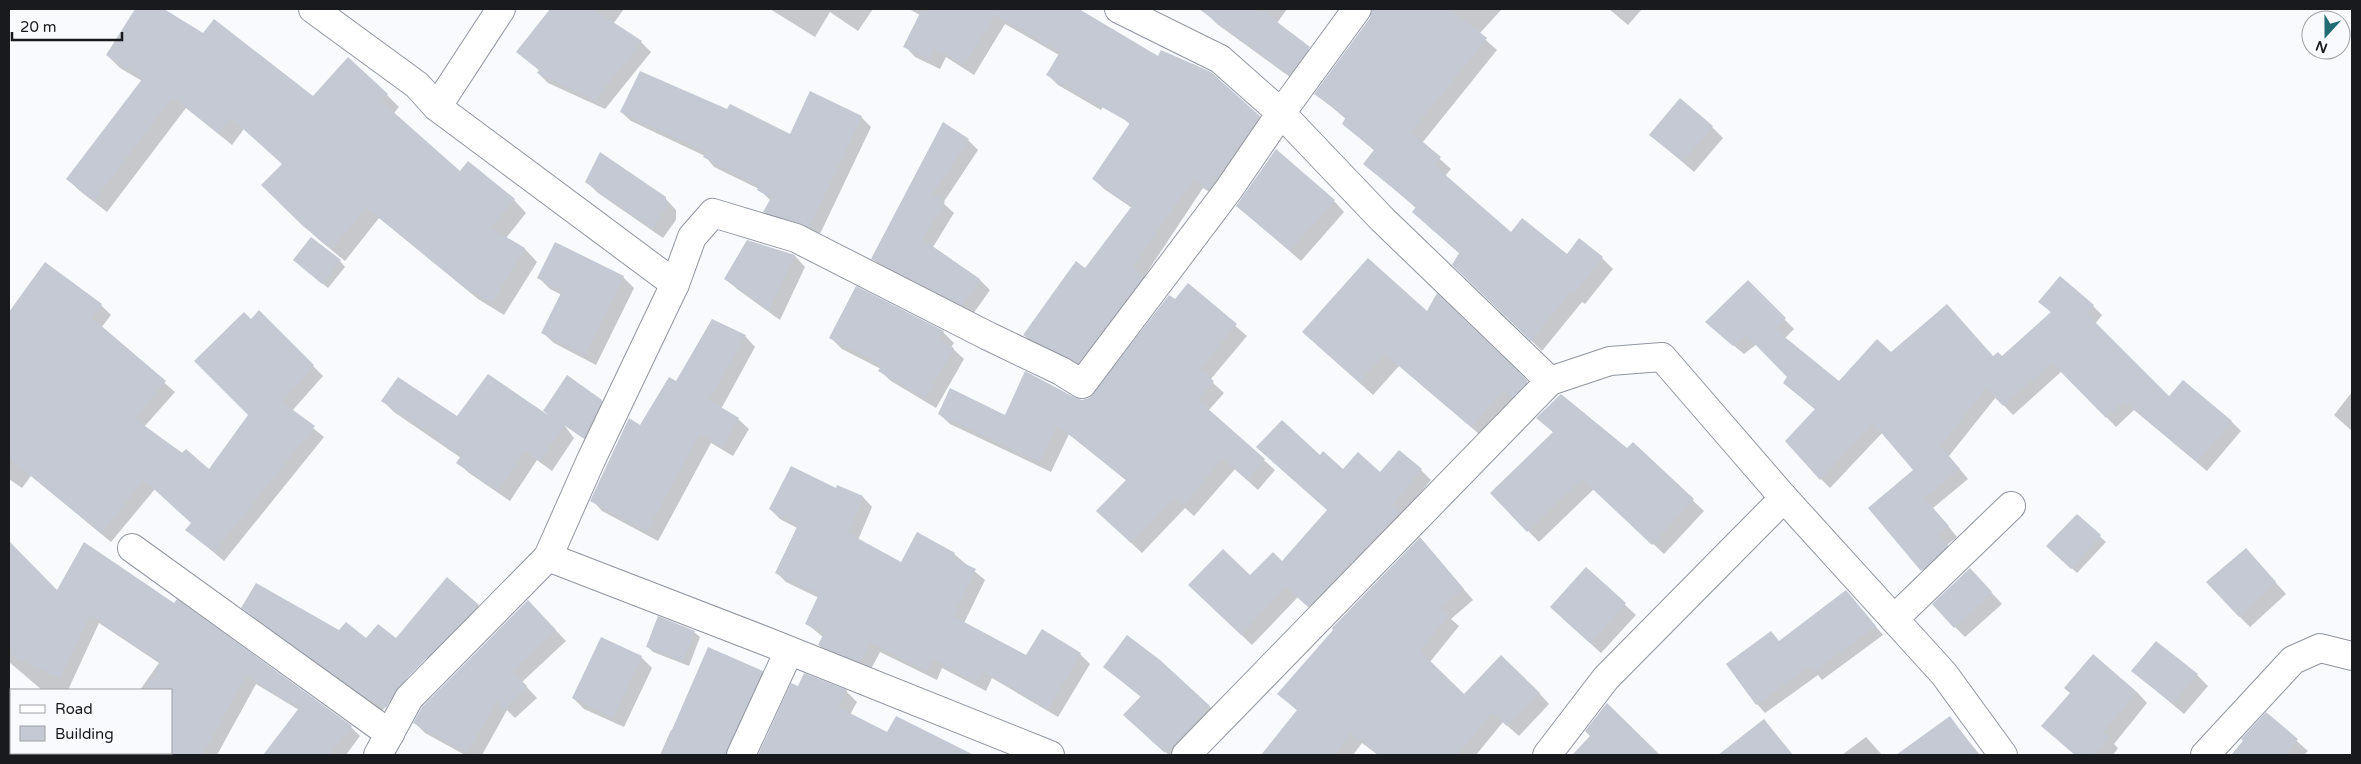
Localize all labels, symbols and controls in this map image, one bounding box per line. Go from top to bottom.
scale bar [12,10,122,42]
north arrow [2301,10,2351,60]
text: 20 m [20,18,57,36]
text: N [2313,37,2330,57]
legend [10,689,172,754]
text: Road [55,700,93,718]
text: Building [55,725,114,743]

